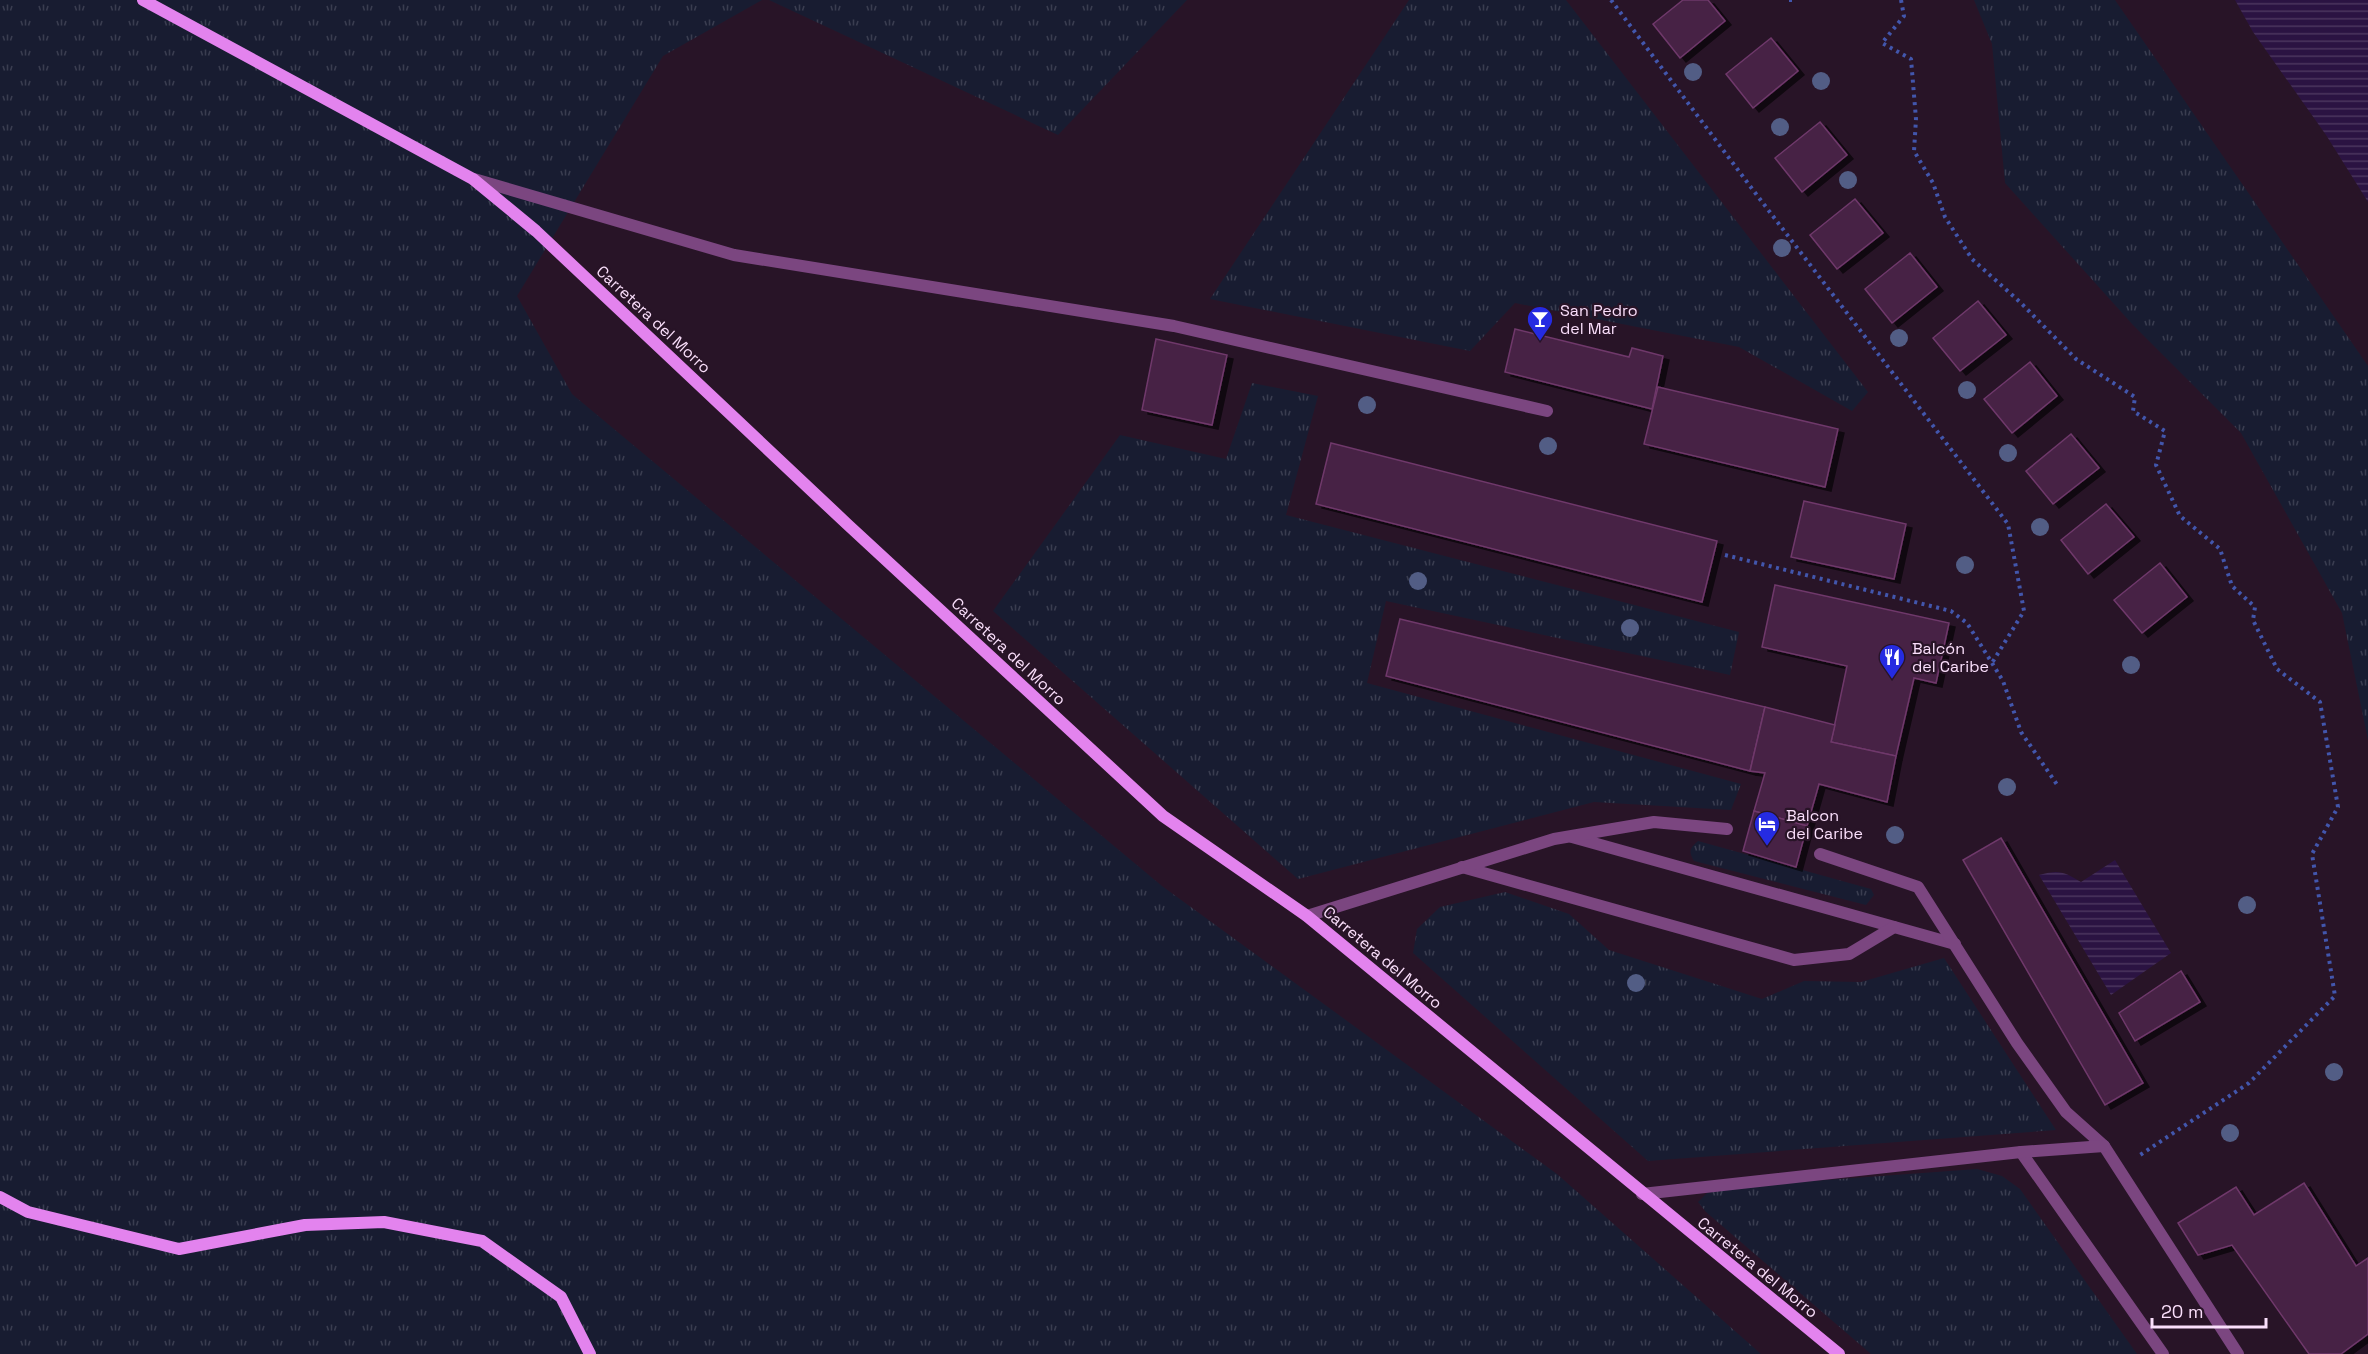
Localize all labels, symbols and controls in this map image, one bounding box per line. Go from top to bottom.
street label: Carretera del Morro [592,261,715,378]
place label: San Pedro del Mar [1560,300,1638,339]
bar icon: San Pedro del Mar [1525,304,1555,342]
street label: Carretera del Morro [947,593,1070,710]
place label: Balcón del Caribe [1912,638,1989,677]
restaurant icon: Balcón del Caribe [1877,642,1907,680]
place label: Balcon del Caribe [1786,805,1863,844]
hotel icon: Balcon del Caribe [1752,809,1782,847]
street label: Carretera del Morro [1319,901,1447,1013]
street label: Carretera del Morro [1693,1212,1822,1323]
scale bar [2152,1291,2266,1329]
text: 20 m [2161,1300,2204,1323]

